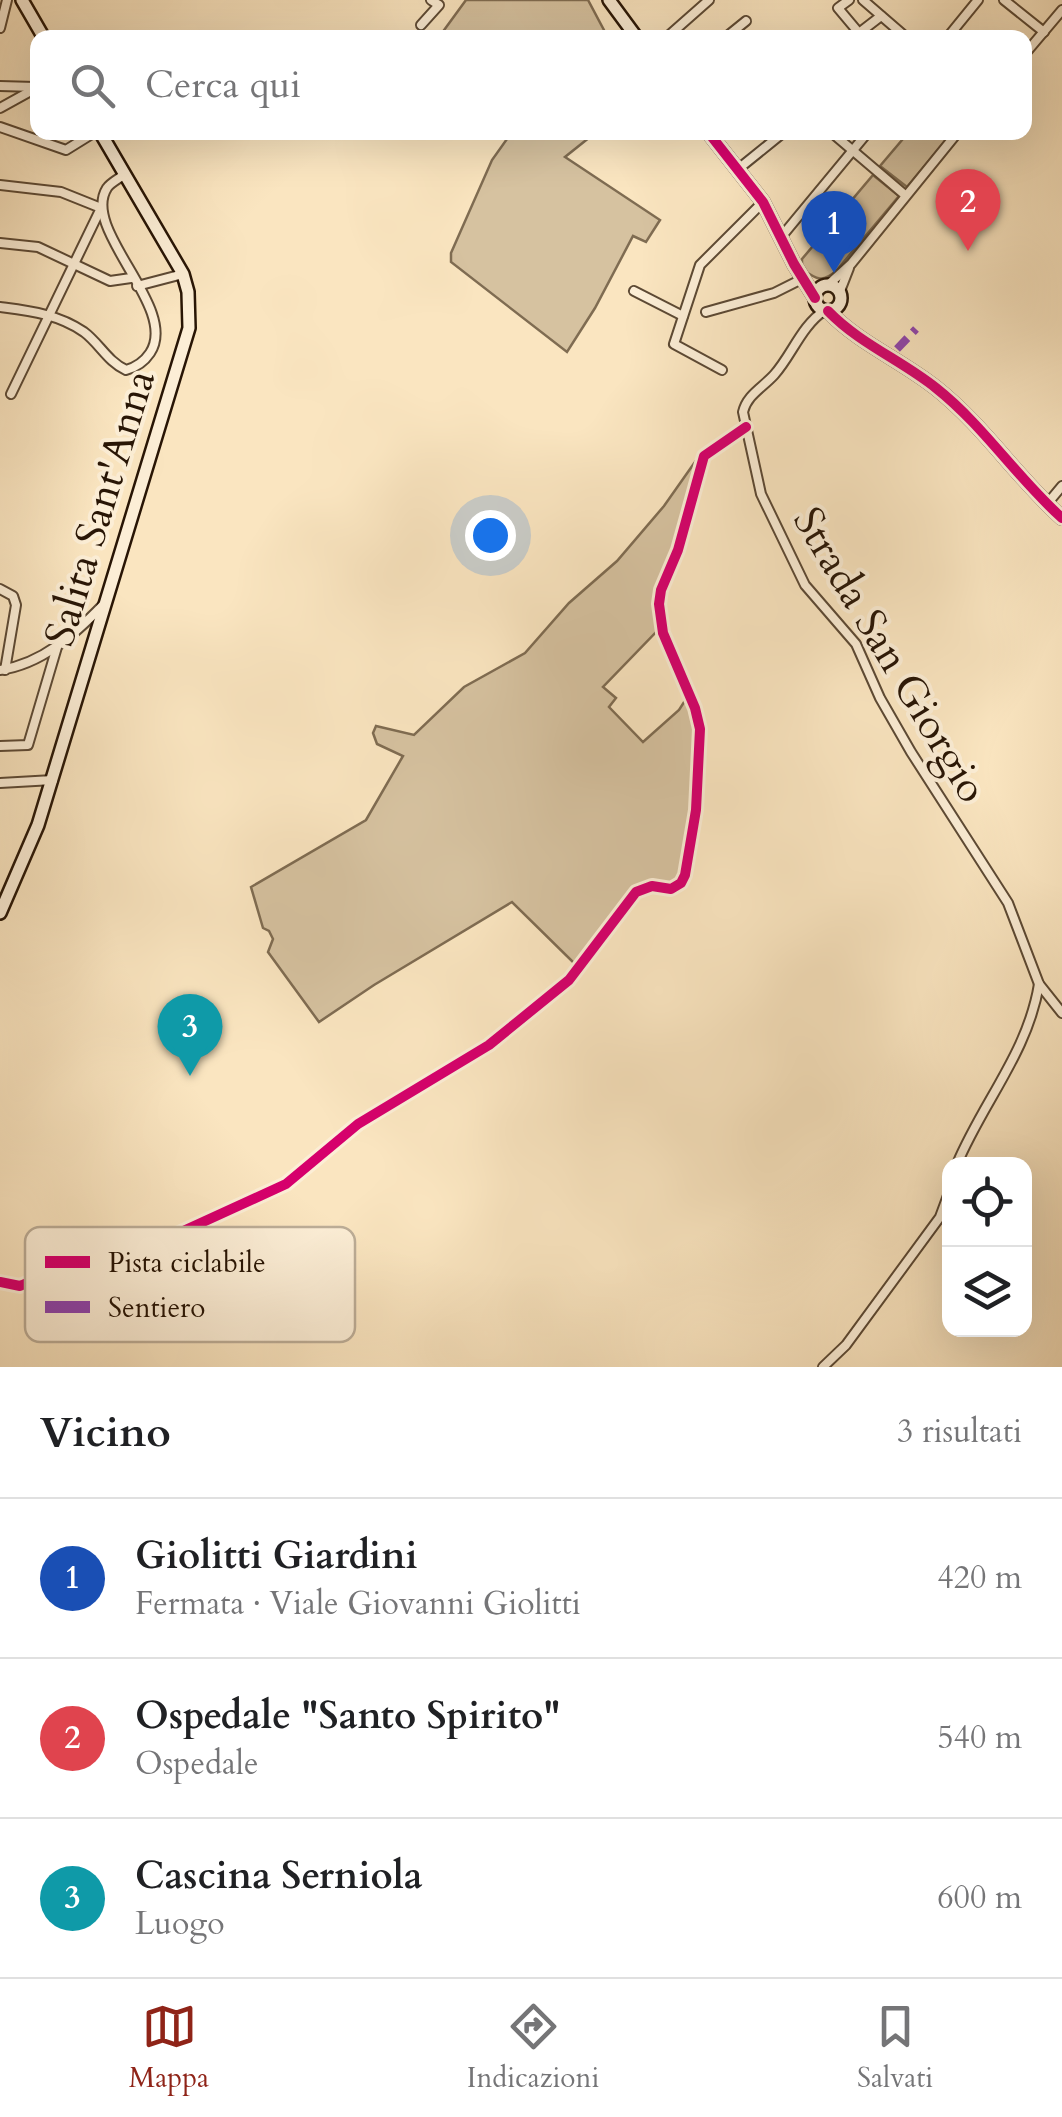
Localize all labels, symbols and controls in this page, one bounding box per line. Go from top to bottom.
search box [30,30,1032,140]
icon: search [65,58,120,113]
text: Cerca qui [145,59,301,111]
pin: 2 [936,168,1000,251]
pin: 1 [802,190,866,273]
street label: Salita Sant'Anna [31,363,169,653]
street label: Strada San Giorgio [779,497,1001,813]
your location [465,510,516,561]
pin: 3 [158,994,222,1076]
map controls [942,1157,1032,1337]
button: locate [942,1157,1032,1247]
legend [25,1227,355,1342]
text: Pista ciclabile [108,1244,266,1282]
button: layers [942,1247,1032,1337]
text: Sentiero [108,1289,205,1327]
text: Vicino [40,1404,171,1461]
text: 3 risultati [897,1410,1022,1454]
text: Giolitti Giardini [135,1530,418,1582]
text: 1 [64,1556,81,1600]
text: 420 m [937,1556,1022,1600]
text: Fermata · Viale Giovanni Giolitti [135,1582,581,1626]
text: Ospedale "Santo Spirito" [135,1690,561,1742]
text: 2 [64,1716,81,1760]
text: 540 m [937,1716,1022,1760]
text: Ospedale [135,1742,258,1786]
text: Cascina Serniola [135,1850,423,1902]
text: 3 [64,1876,81,1920]
text: 600 m [937,1876,1022,1920]
text: Luogo [135,1902,224,1946]
tab: Mappa [129,1999,209,2097]
tab: Indicazioni [467,1999,599,2097]
tab: Salvati [857,1999,933,2097]

